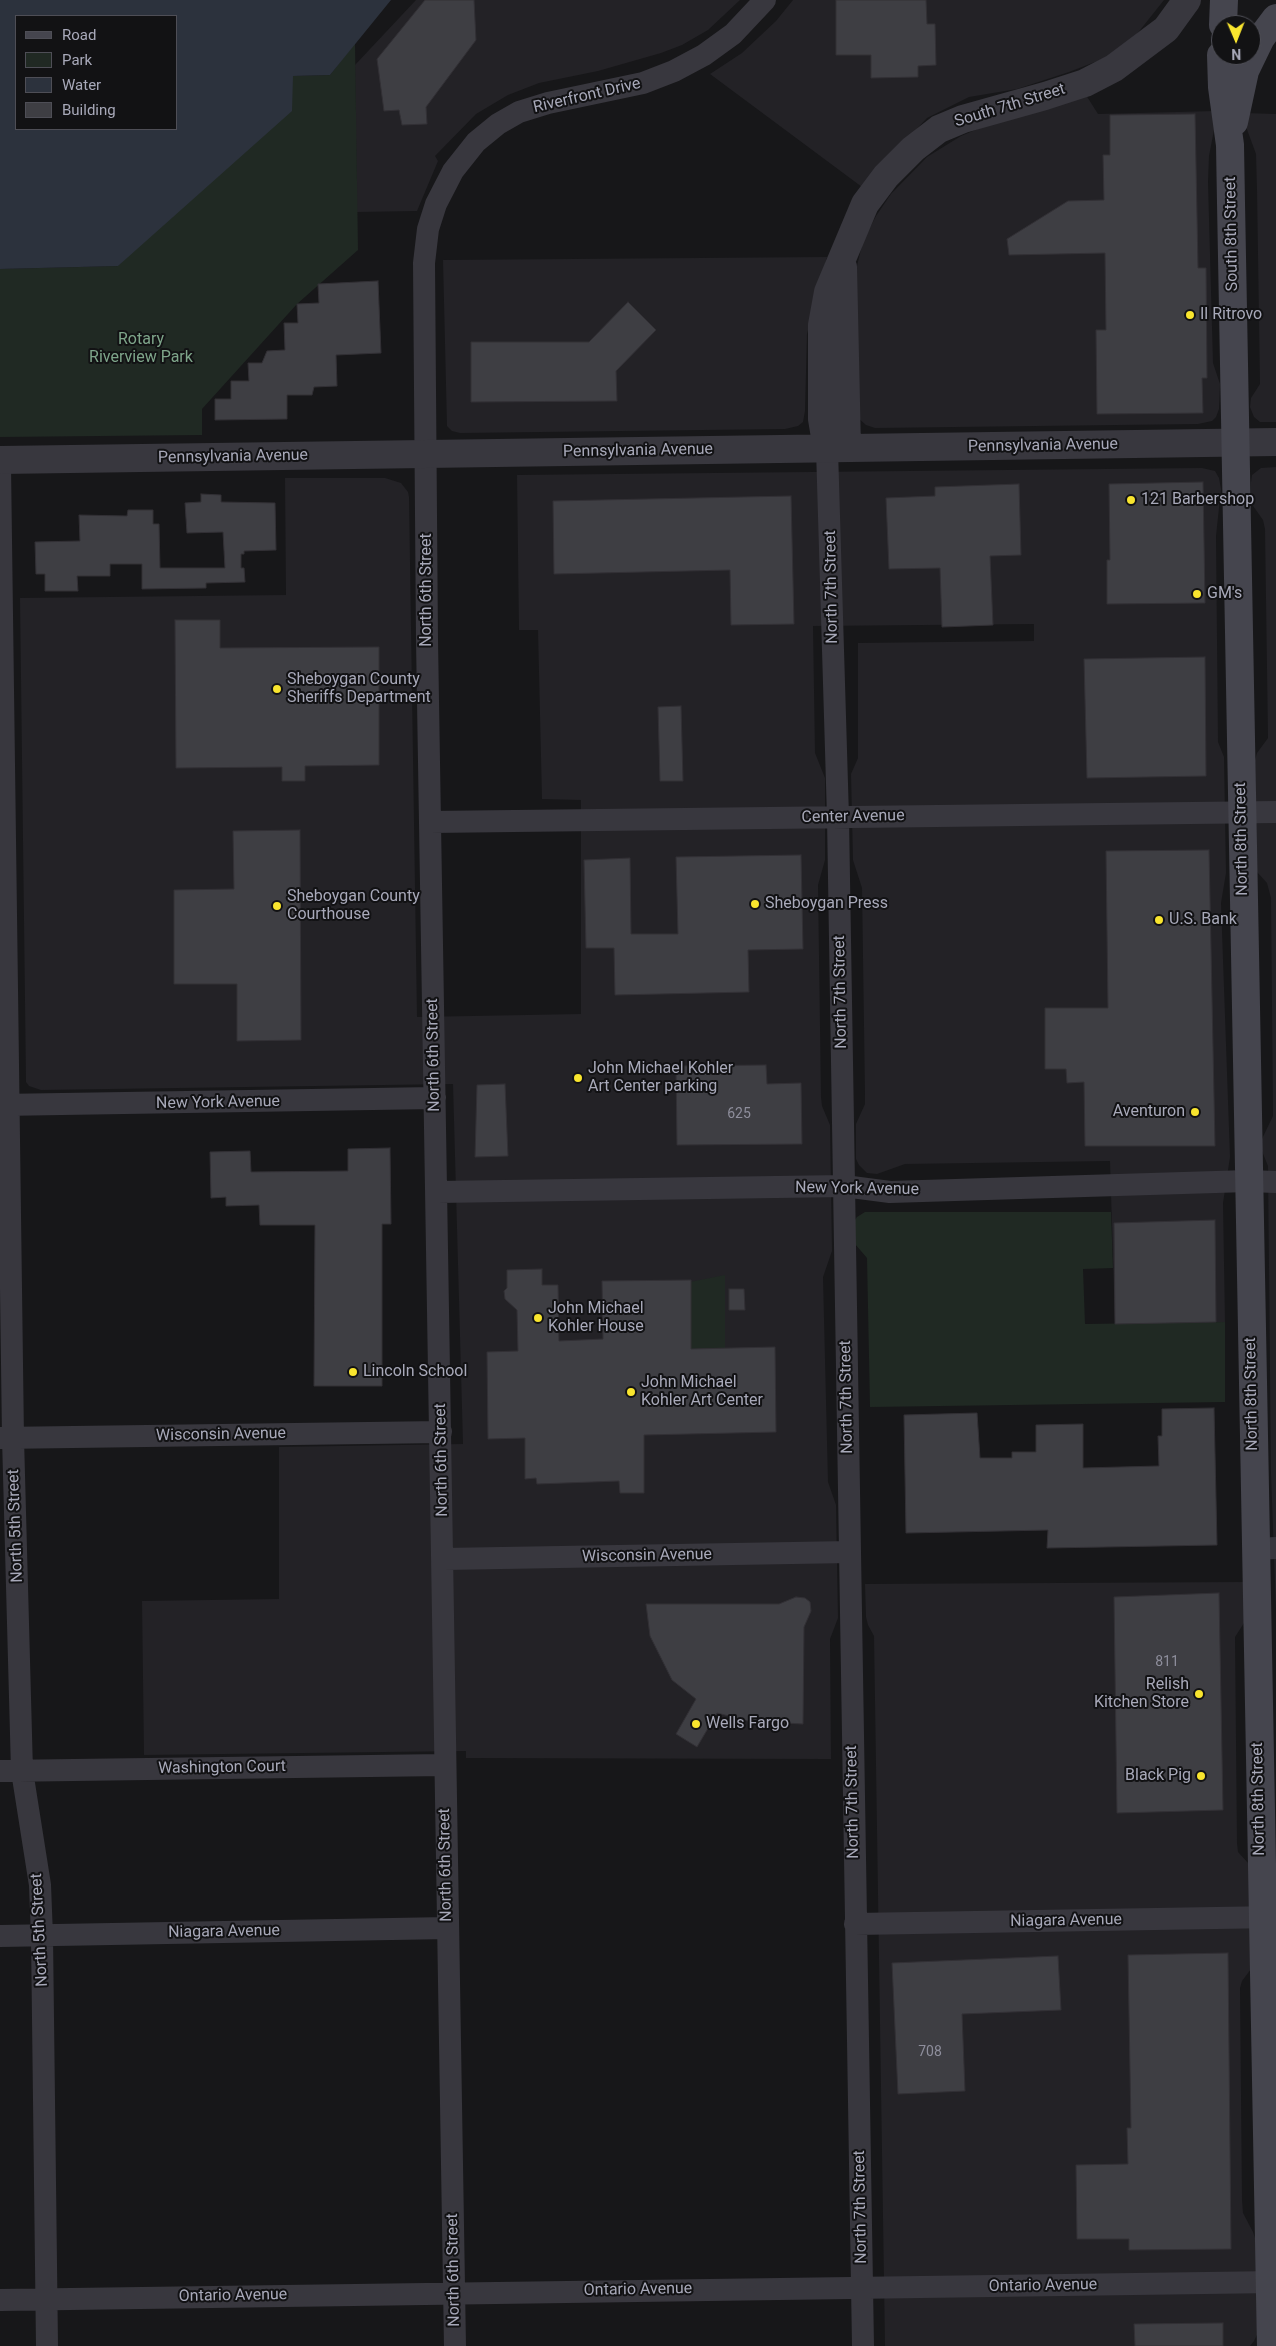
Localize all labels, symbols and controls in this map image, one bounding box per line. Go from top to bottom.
legend [15,15,178,130]
north arrow [1211,15,1261,65]
text: Road [62,26,96,44]
text: N [1231,46,1241,62]
text: Park [62,51,92,69]
street label: Riverfront Drive [532,74,642,118]
text: Water [62,76,101,94]
street label: South 7th Street [952,80,1068,132]
text: Building [62,101,116,119]
street label: South 8th Street [1221,177,1243,291]
place label: Il Ritrovo [1200,305,1262,325]
marker: Il Ritrovo [1184,309,1196,321]
park label: Rotary Riverview Park [89,330,193,368]
street label: Pennsylvania Avenue [968,435,1118,457]
street label: Pennsylvania Avenue [563,440,713,462]
street label: Pennsylvania Avenue [158,446,308,468]
place label: 121 Barbershop [1141,490,1254,510]
marker: 121 Barbershop [1125,494,1137,506]
street label: North 7th Street [821,530,843,644]
street label: North 6th Street [417,533,437,647]
place label: GM's [1207,584,1242,604]
marker: GM's [1191,588,1203,600]
place label: Sheboygan County Sheriffs Department [287,670,431,708]
marker: Sheboygan County Sheriffs Department [271,683,283,695]
street label: North 8th Street [1231,782,1253,896]
street label: Center Avenue [801,807,905,827]
place label: Sheboygan County Courthouse [287,887,420,925]
place label: Sheboygan Press [765,894,888,914]
marker: Sheboygan Press [749,898,761,910]
marker: Sheboygan County Courthouse [271,900,283,912]
place label: U.S. Bank [1169,910,1237,930]
marker: U.S. Bank [1153,914,1165,926]
street label: North 7th Street [830,935,852,1049]
street label: North 6th Street [423,998,445,1112]
place label: John Michael Kohler Art Center parking [588,1059,733,1097]
marker: John Michael Kohler Art Center parking [572,1072,584,1084]
street label: New York Avenue [156,1092,280,1114]
place label: Aventuron [1113,1102,1185,1122]
house number: 625 [727,1106,751,1122]
marker: Aventuron [1189,1106,1201,1118]
street label: New York Avenue [795,1178,919,1200]
place label: John Michael Kohler House [548,1299,644,1337]
marker: John Michael Kohler House [532,1312,544,1324]
street label: North 8th Street [1241,1337,1263,1451]
street label: North 7th Street [836,1340,858,1454]
place label: Lincoln School [363,1362,467,1382]
marker: Lincoln School [347,1366,359,1378]
place label: John Michael Kohler Art Center [641,1373,763,1411]
marker: John Michael Kohler Art Center [625,1386,637,1398]
street label: North 6th Street [431,1403,453,1517]
street label: Wisconsin Avenue [156,1424,286,1446]
street label: North 5th Street [4,1469,28,1583]
street label: Wisconsin Avenue [582,1545,712,1567]
house number: 811 [1155,1654,1179,1670]
place label: Relish Kitchen Store [1094,1675,1189,1713]
marker: Relish Kitchen Store [1193,1688,1205,1700]
place label: Wells Fargo [706,1714,789,1734]
marker: Wells Fargo [690,1718,702,1730]
street label: North 8th Street [1248,1742,1270,1856]
street label: North 7th Street [842,1745,864,1859]
street label: Washington Court [158,1757,286,1779]
place label: Black Pig [1125,1766,1191,1786]
marker: Black Pig [1195,1770,1207,1782]
street label: North 6th Street [435,1808,457,1922]
street label: North 5th Street [27,1873,53,1987]
street label: Niagara Avenue [1010,1910,1122,1932]
street label: Niagara Avenue [168,1921,280,1943]
house number: 708 [918,2044,942,2060]
street label: North 7th Street [850,2150,872,2264]
street label: North 6th Street [443,2213,465,2327]
street label: Ontario Avenue [989,2275,1097,2297]
street label: Ontario Avenue [584,2279,692,2301]
street label: Ontario Avenue [179,2285,287,2307]

